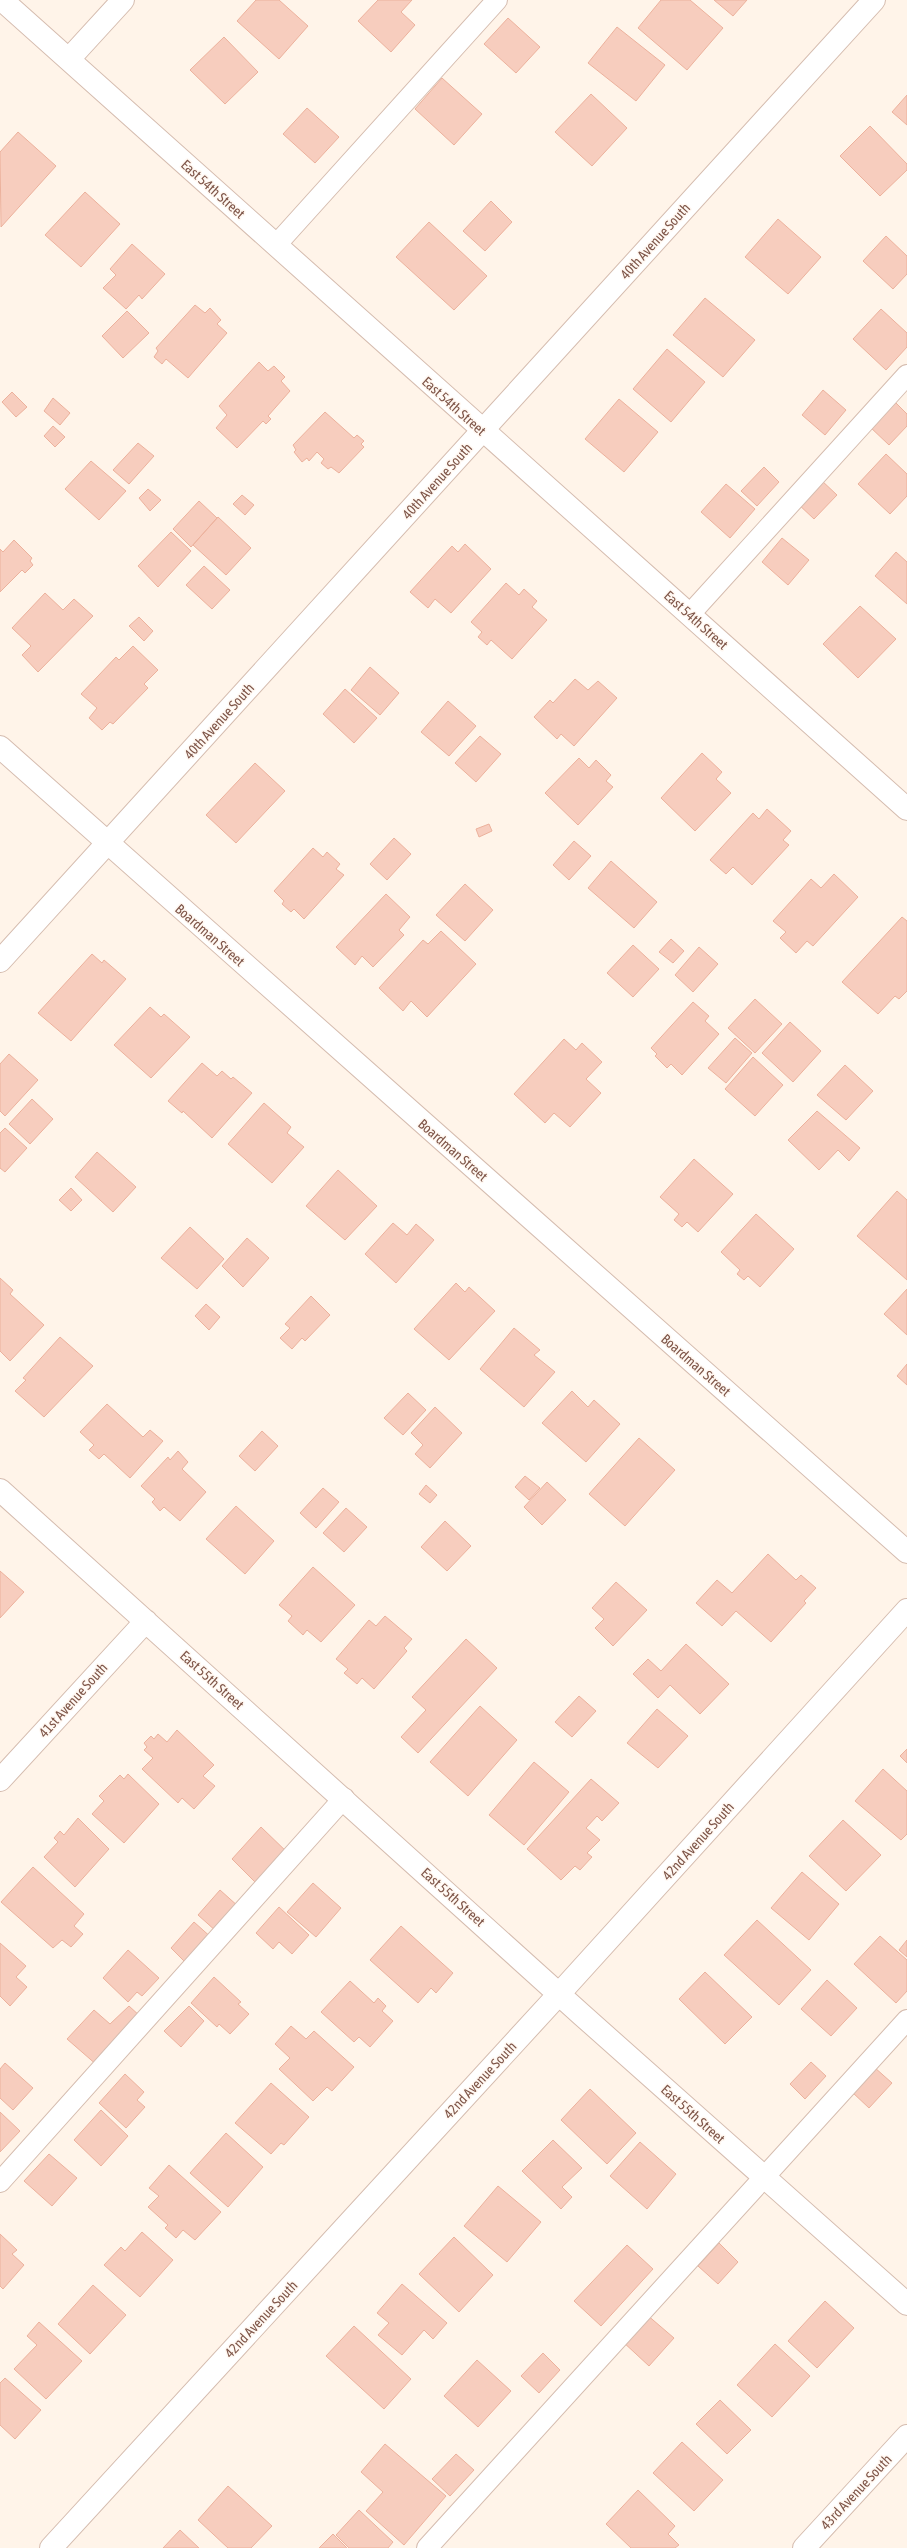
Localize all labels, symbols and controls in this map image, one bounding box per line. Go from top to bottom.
street label: East 54th Street [178,156,248,222]
street label: 40th Avenue South [617,200,693,282]
street label: East 54th Street [419,373,489,439]
street label: 40th Avenue South [399,440,475,522]
street label: East 54th Street [661,587,731,653]
street label: 40th Avenue South [181,680,257,762]
street label: Boardman Street [172,901,248,969]
street label: Boardman Street [415,1116,491,1184]
street label: Boardman Street [658,1331,734,1399]
street label: East 55th Street [177,1647,247,1713]
street label: 41st Avenue South [35,1659,111,1741]
street label: 42nd Avenue South [659,1799,737,1883]
street label: East 55th Street [418,1864,488,1930]
street label: 42nd Avenue South [440,2038,520,2122]
street label: East 55th Street [658,2081,728,2147]
street label: 42nd Avenue South [221,2277,301,2361]
street label: 43rd Avenue South [817,2451,895,2533]

